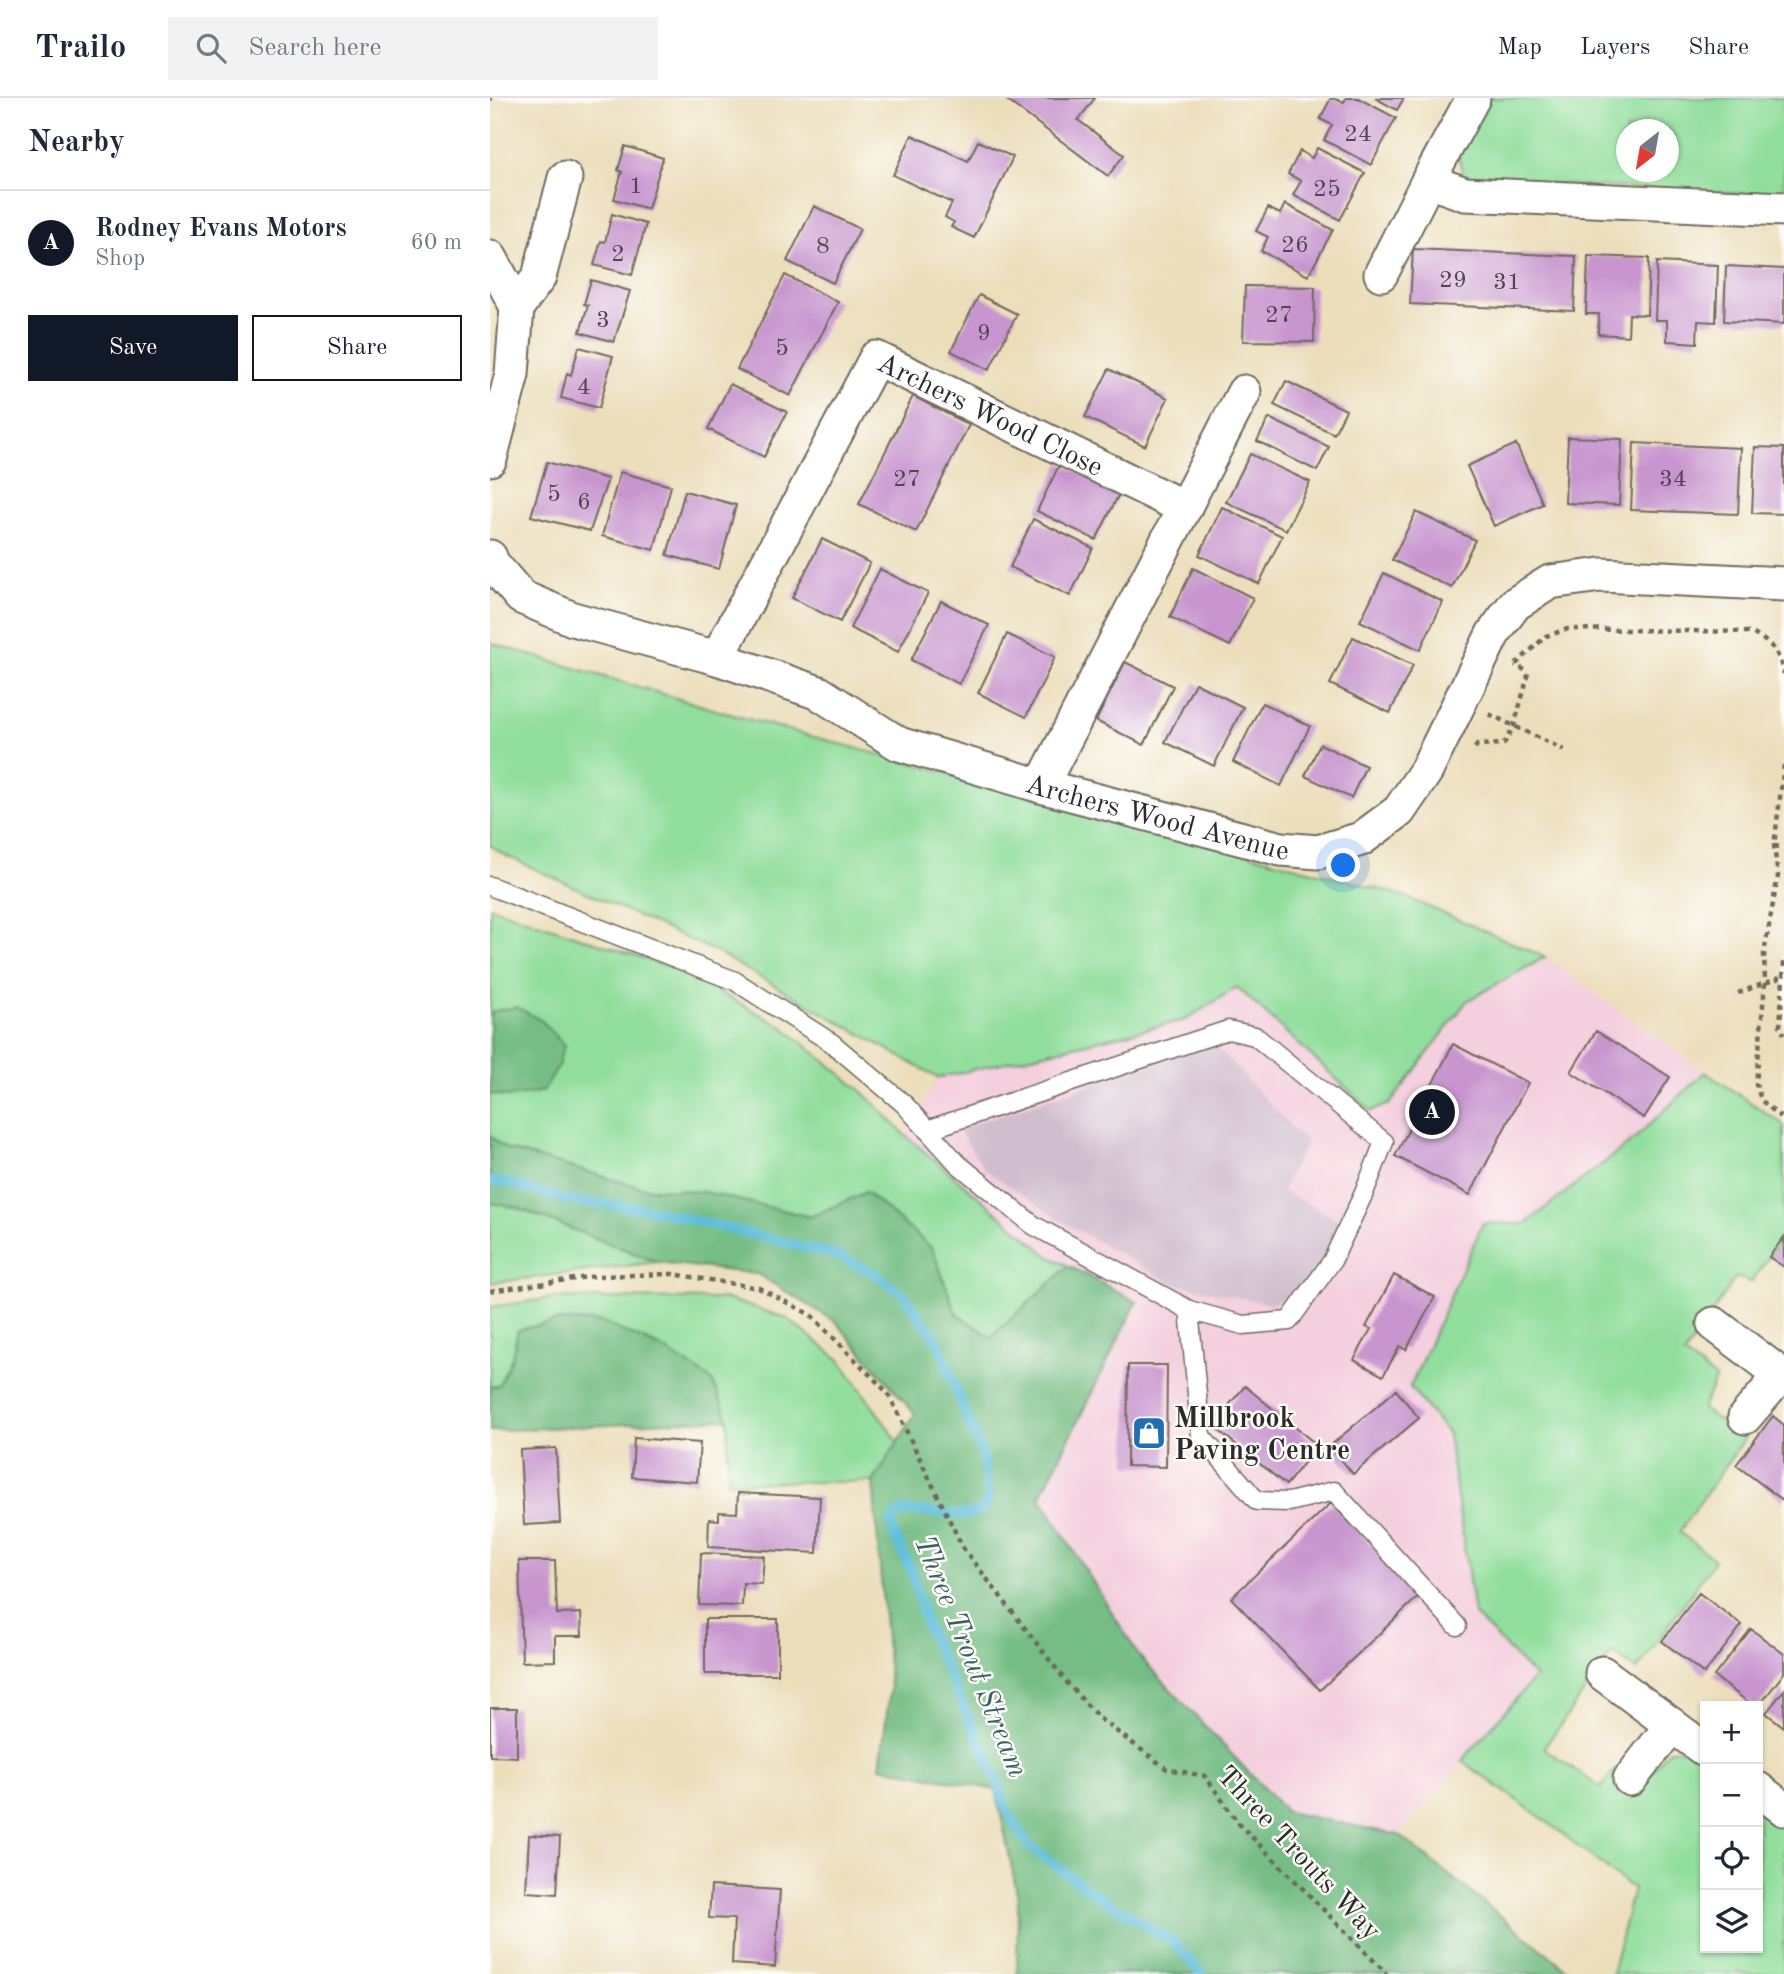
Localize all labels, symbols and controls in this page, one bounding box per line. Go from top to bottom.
search box [168,17,658,80]
icon: search [192,29,230,67]
text: Trailo [35,32,126,65]
text: Search here [248,35,381,61]
text: Map [1498,36,1542,60]
text: Layers [1580,36,1650,60]
text: Share [1688,36,1749,60]
north arrow [1616,119,1679,182]
house number: 24 [1344,123,1372,147]
text: Nearby [28,128,125,158]
house number: 1 [629,175,643,199]
house number: 25 [1313,178,1341,202]
text: Rodney Evans Motors [95,216,347,242]
text: A [42,231,60,254]
text: 60 m [411,231,462,254]
house number: 26 [1281,234,1309,258]
house number: 8 [816,235,830,259]
house number: 2 [611,243,625,267]
text: Shop [95,247,145,270]
house number: 29 [1439,269,1467,293]
house number: 31 [1493,271,1521,295]
house number: 27 [1265,304,1293,328]
house number: 3 [596,309,610,333]
button: Save [28,315,238,381]
button: Share [252,315,462,381]
house number: 9 [977,322,991,346]
house number: 5 [775,337,789,361]
street label: Archers Wood Close [872,350,1107,483]
house number: 4 [577,376,591,400]
house number: 27 [893,468,921,492]
house number: 34 [1659,468,1687,492]
house number: 5 [547,483,561,507]
house number: 6 [577,491,591,515]
street label: Archers Wood Avenue [1022,771,1290,867]
your location [1326,848,1360,882]
pin: A [1409,1086,1455,1138]
place label: Millbrook Paving Centre [1174,1406,1350,1466]
shop icon: Millbrook Paving Centre [1130,1414,1168,1452]
water label: Three Trout Stream [908,1531,1032,1782]
map controls [1700,1701,1763,1953]
button: + [1700,1701,1763,1764]
street label: Three Trouts Way [1210,1762,1385,1946]
button: − [1700,1764,1763,1827]
button: locate [1700,1827,1763,1890]
button: layers [1700,1890,1763,1953]

